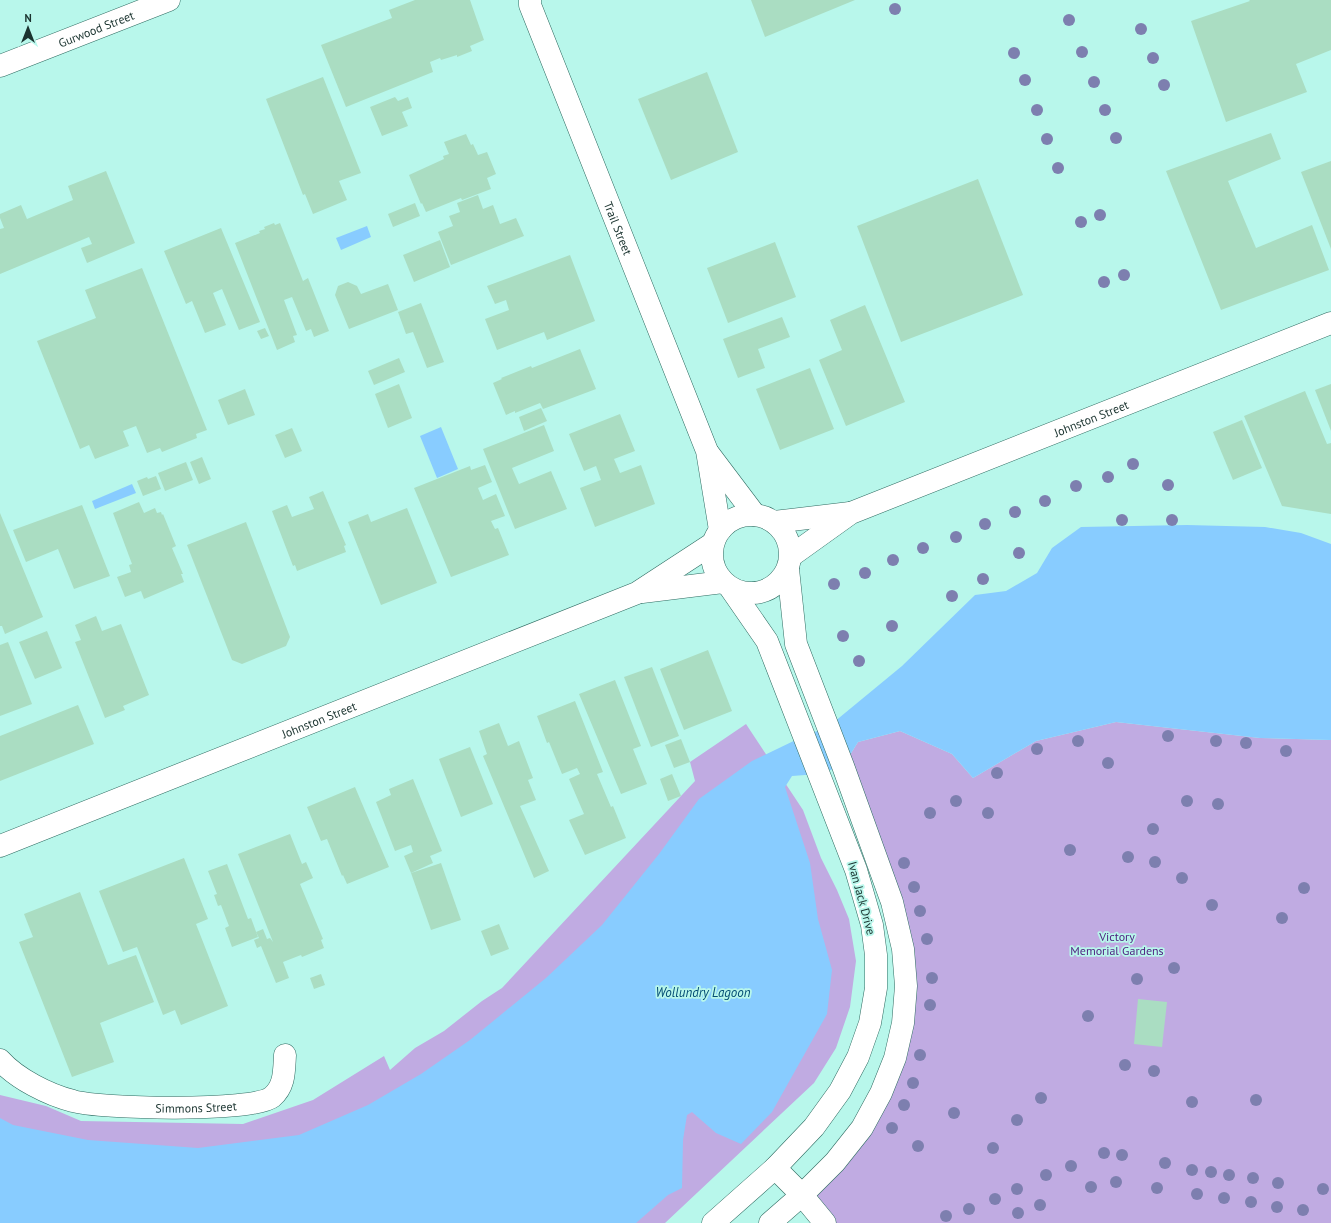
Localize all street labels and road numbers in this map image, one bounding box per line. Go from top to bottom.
street label: Gurwood Street [56,7,136,50]
street label: Trail Street [601,199,636,257]
street label: Johnston Street [1051,396,1131,440]
street label: Johnston Street [278,698,358,741]
street label: Ivan Jack Drive [845,860,879,936]
street label: Simmons Street [155,1098,237,1115]

